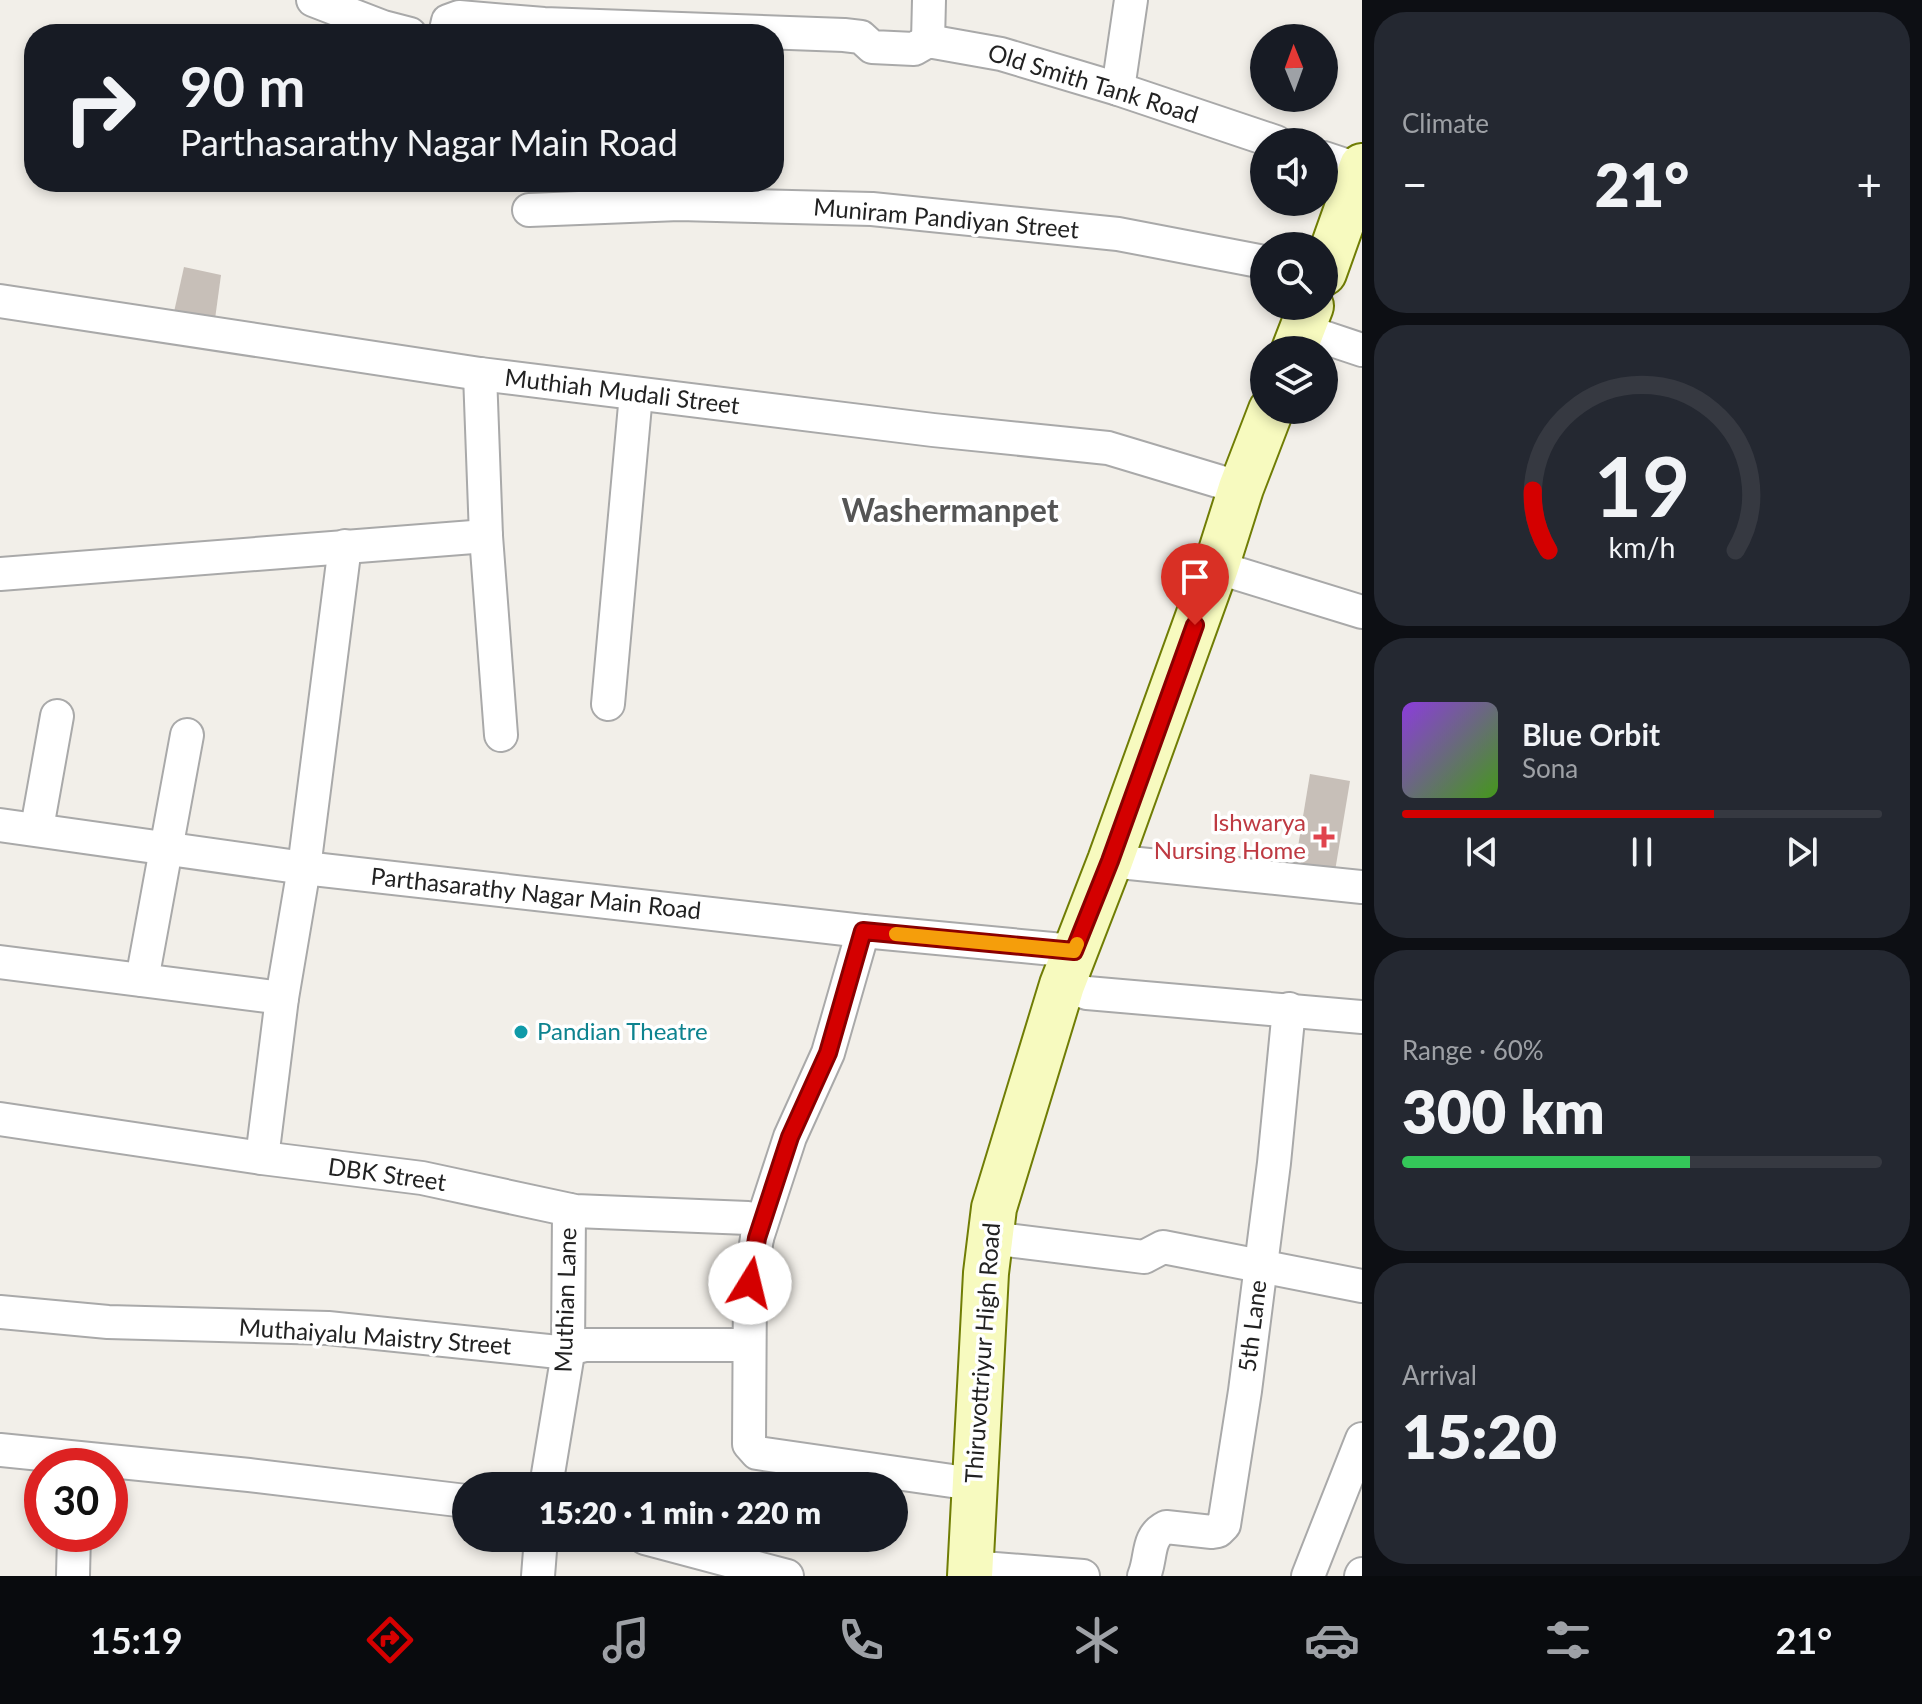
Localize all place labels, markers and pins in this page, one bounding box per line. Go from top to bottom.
pin [1161,543,1229,625]
place label: Ishwarya Nursing Home [1154,807,1306,864]
marker: Ishwarya Nursing Home [1313,826,1335,848]
place label: Pandian Theatre [537,1016,708,1045]
marker: Pandian Theatre [512,1023,530,1041]

